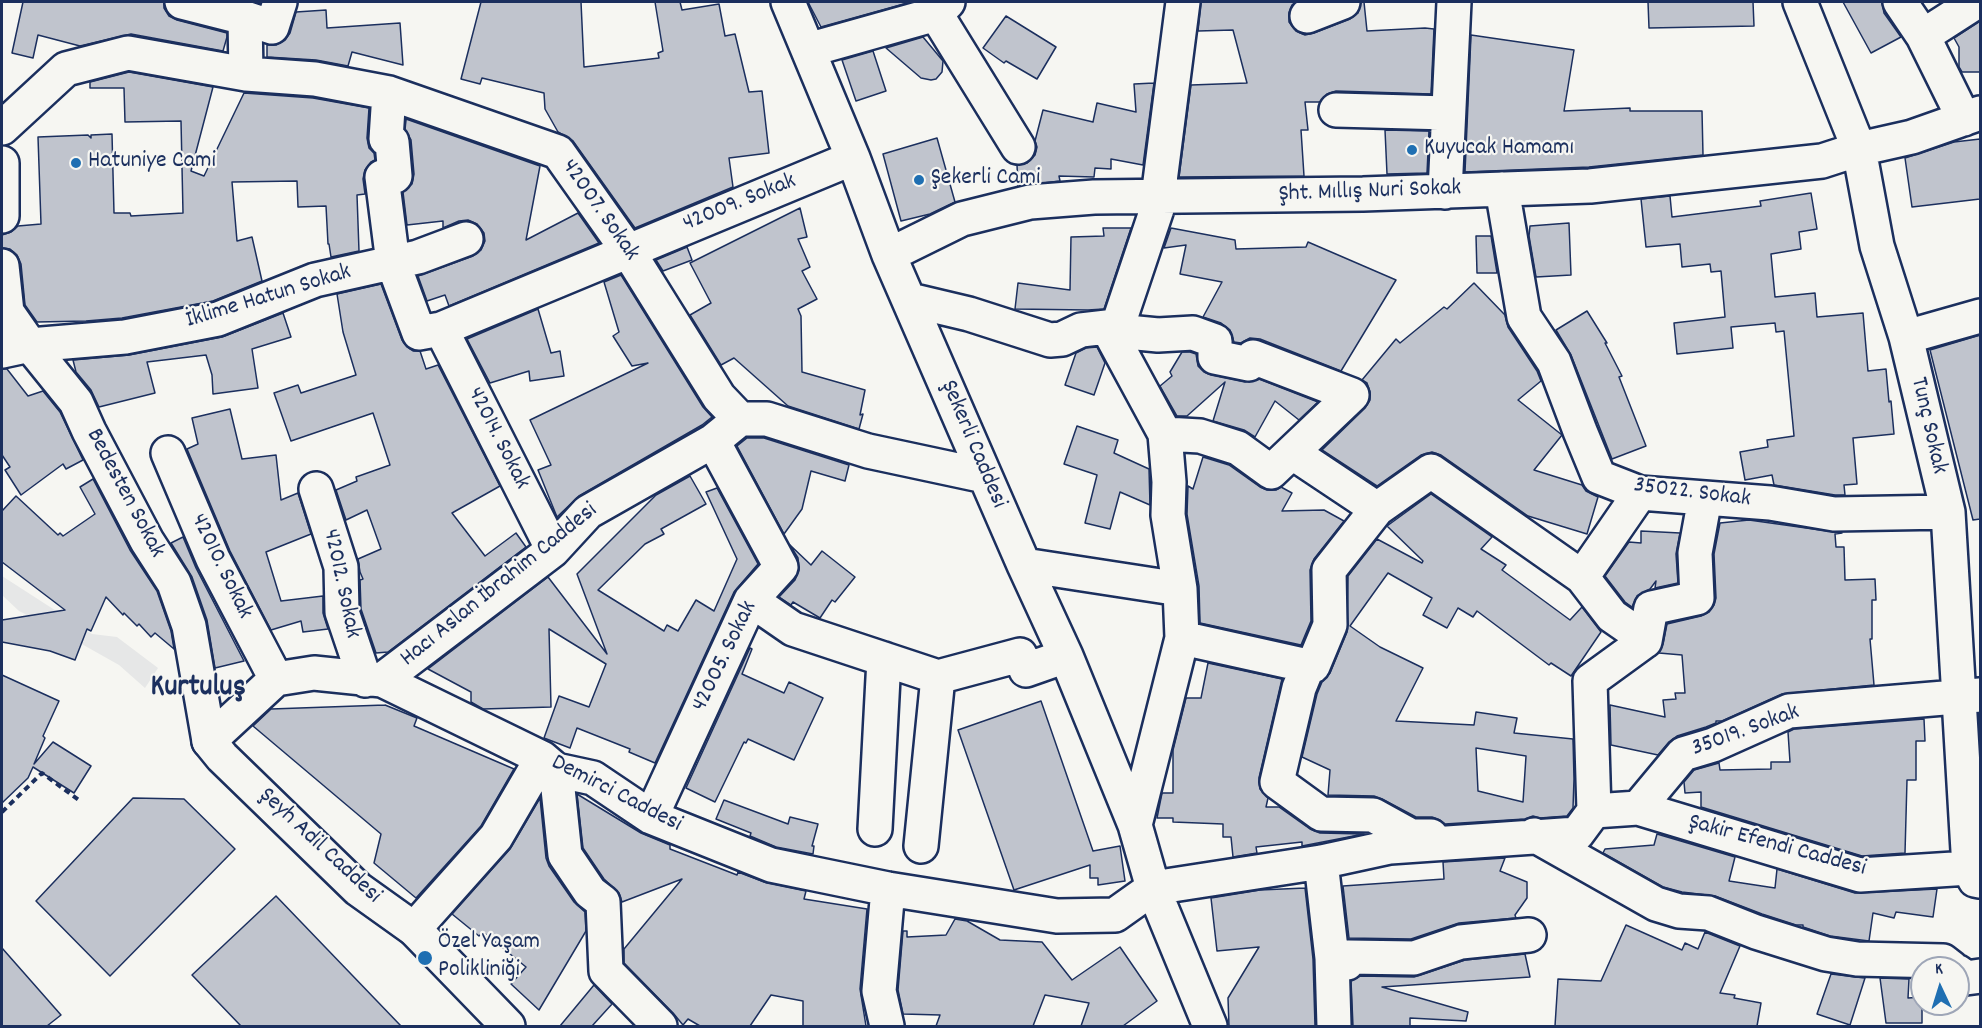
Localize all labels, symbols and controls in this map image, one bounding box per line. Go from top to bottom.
place label: Kuyucak Hamamı [1424,136,1574,164]
marker: Kuyucak Hamamı [1405,143,1419,157]
place label: Hatuniye Cami [88,149,216,177]
street label: 42007. Sokak [554,155,644,267]
marker: Hatuniye Cami [69,156,83,170]
place label: Şekerli Cami [931,166,1040,194]
street label: 42009. Sokak [679,168,801,240]
marker: Şekerli Cami [912,173,926,187]
street label: Şht. Mıllış Nuri Sokak [1278,175,1462,211]
street label: İklime Hatun Sokak [183,259,355,337]
street label: Tunç Sokak [1902,375,1952,477]
street label: Şekerli Caddesi [932,377,1012,513]
street label: 42014. Sokak [459,383,535,495]
street label: Bedesten Sokak [78,425,170,563]
street label: 35022. Sokak [1632,473,1752,515]
street label: Hacı Aslan İbrahim Caddesi [396,498,604,674]
street label: 42010. Sokak [182,510,258,624]
street label: 42012. Sokak [314,527,366,641]
street label: 42005. Sokak [687,597,765,717]
district label: Kurtuluş [151,672,245,708]
street label: 35019. Sokak [1688,699,1804,765]
street label: Demirci Caddesi [546,750,686,840]
street label: Şeyh Adil Caddesi [252,783,386,911]
street label: Şakir Efendi Caddesi [1685,809,1869,885]
place label: Özel Yaşam Polikliniği [438,930,540,986]
marker: Özel Yaşam Polikliniği [416,949,434,967]
north arrow [1910,956,1970,1016]
text: K [1934,958,1943,981]

